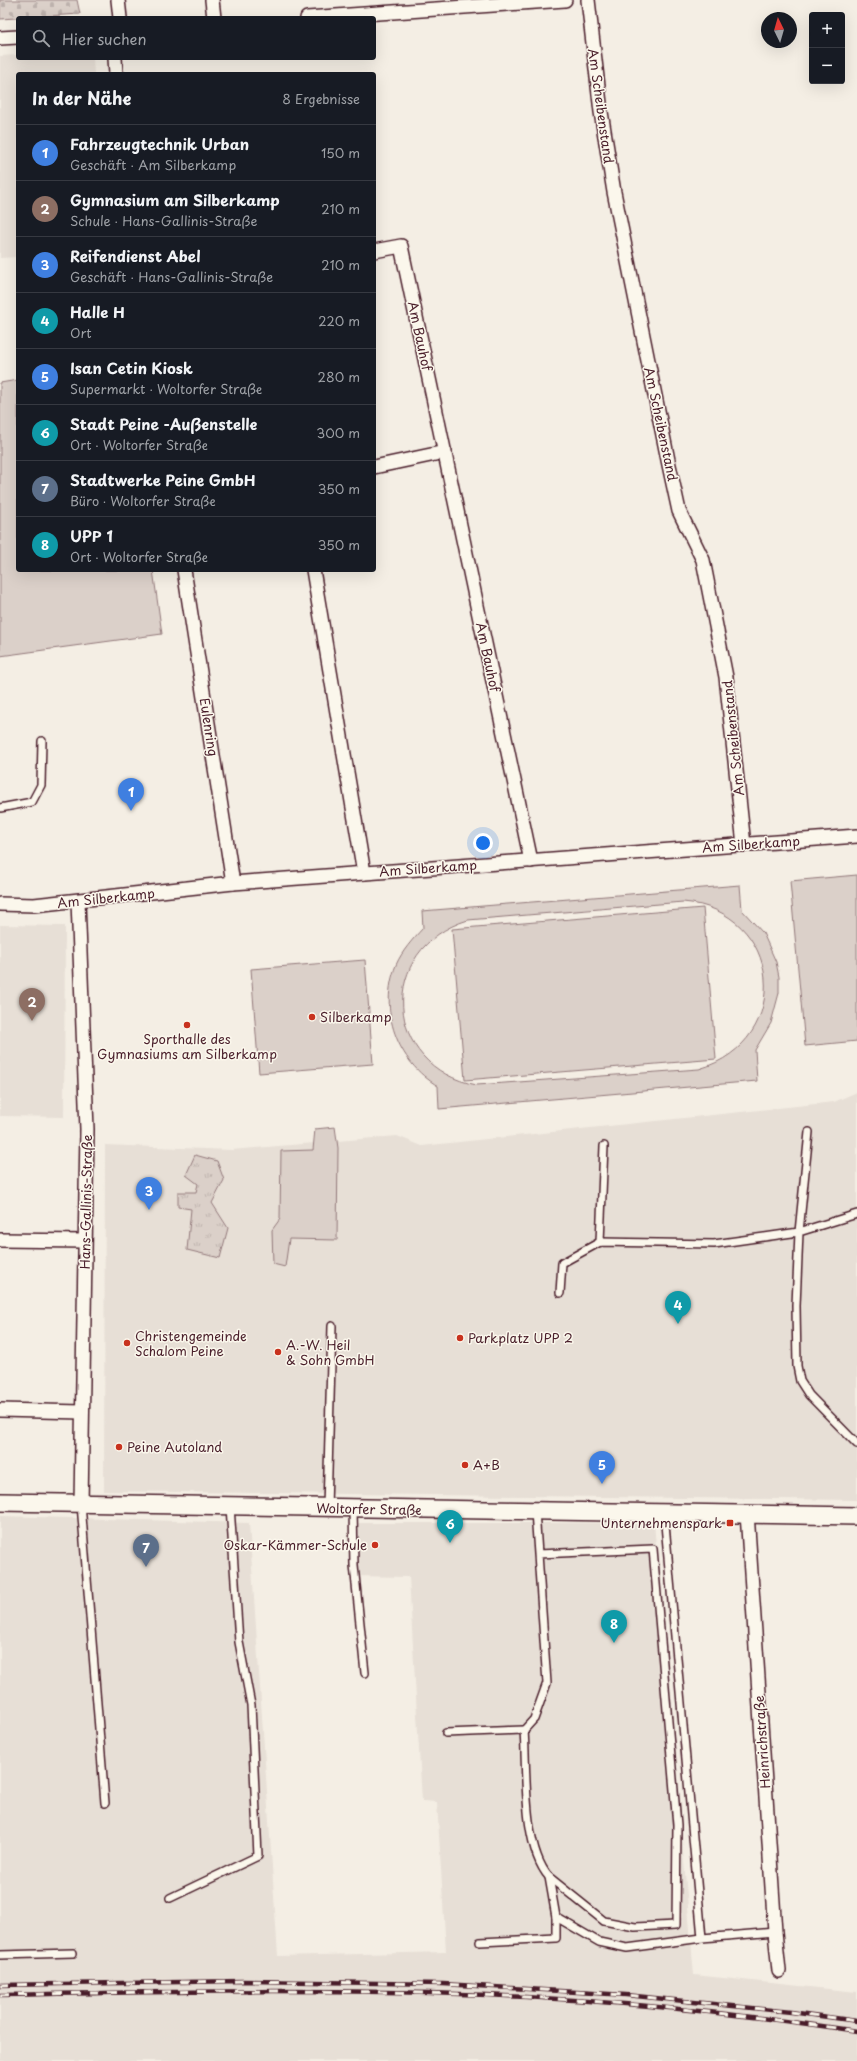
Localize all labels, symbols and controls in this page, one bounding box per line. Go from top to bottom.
north arrow [761,12,797,48]
map controls [809,12,845,84]
button: + [809,12,845,48]
search box [16,16,376,60]
icon: search [30,27,52,49]
text: Hier suchen [62,27,147,50]
street label: Am Scheibenstand [584,47,619,165]
button: − [809,48,845,84]
text: In der Nähe [32,85,131,111]
text: 8 Ergebnisse [282,89,360,108]
text: Fahrzeugtechnik Urban [70,132,249,155]
text: 1 [42,143,48,162]
text: 150 m [321,143,360,162]
text: Geschäft · Am Silberkamp [70,155,236,174]
text: Gymnasium am Silberkamp [70,188,280,211]
text: 2 [40,199,50,218]
text: 210 m [321,199,360,218]
text: Schule · Hans-Gallinis-Straße [70,211,257,230]
text: Reifendienst Abel [70,244,201,267]
text: 3 [41,255,49,274]
text: 210 m [321,255,360,274]
text: Geschäft · Hans-Gallinis-Straße [70,267,273,286]
street label: Am Bauhof [404,299,437,373]
text: Halle H [70,300,125,323]
text: 4 [41,311,49,330]
text: 220 m [318,311,360,330]
text: Ort [70,323,92,342]
text: Isan Cetin Kiosk [70,356,193,379]
street label: Am Scheibenstand [640,365,683,483]
text: 5 [41,367,49,386]
text: 280 m [318,367,360,386]
text: Supermarkt · Woltorfer Straße [70,379,262,398]
text: Stadt Peine -Außenstelle [70,412,257,435]
text: 6 [40,423,50,442]
text: 300 m [316,423,360,442]
text: Ort · Woltorfer Straße [70,435,208,454]
text: Stadtwerke Peine GmbH [70,468,256,491]
text: 7 [41,479,49,498]
text: 350 m [318,479,360,498]
text: Büro · Woltorfer Straße [70,491,216,510]
text: UPP 1 [70,524,113,547]
text: 8 [41,535,49,554]
text: 350 m [318,535,360,554]
text: Ort · Woltorfer Straße [70,547,208,566]
street label: Am Bauhof [472,620,505,694]
street label: Am Scheibenstand [717,679,748,797]
street label: Eulenring [196,696,223,757]
pin: 1 [118,778,144,811]
street label: Am Silberkamp [701,831,800,856]
your location [473,833,493,853]
street label: Am Silberkamp [378,855,477,880]
street label: Am Silberkamp [56,883,156,912]
pin: 2 [19,988,45,1021]
place label: Silberkamp [320,1007,391,1026]
marker: Silberkamp [307,1012,317,1022]
marker: Sporthalle des Gymnasiums am Silberkamp [182,1020,192,1030]
place label: Sporthalle des Gymnasiums am Silberkamp [97,1029,277,1063]
street label: Hans-Gallinis-Straße [75,1134,96,1270]
pin: 3 [136,1177,162,1210]
pin: 4 [665,1291,691,1324]
place label: Christengemeinde Schalom Peine [135,1326,247,1360]
place label: Parkplatz UPP 2 [468,1328,573,1347]
marker: Parkplatz UPP 2 [455,1333,465,1343]
place label: A.-W. Heil & Sohn GmbH [286,1335,374,1369]
marker: Christengemeinde Schalom Peine [122,1338,132,1348]
marker: A.-W. Heil & Sohn GmbH [273,1347,283,1357]
place label: Peine Autoland [127,1437,222,1456]
marker: Peine Autoland [114,1442,124,1452]
pin: 5 [589,1451,615,1484]
place label: A+B [473,1455,500,1474]
marker: A+B [460,1460,470,1470]
street label: Woltorfer Straße [316,1498,422,1519]
pin: 6 [437,1510,463,1543]
place label: Unternehmenspark [601,1513,722,1532]
marker: Unternehmenspark [725,1518,735,1528]
pin: 7 [133,1534,159,1567]
place label: Oskar-Kämmer-Schule [223,1535,367,1554]
marker: Oskar-Kämmer-Schule [370,1540,380,1550]
pin: 8 [601,1610,627,1643]
street label: Heinrichstraße [749,1695,774,1789]

